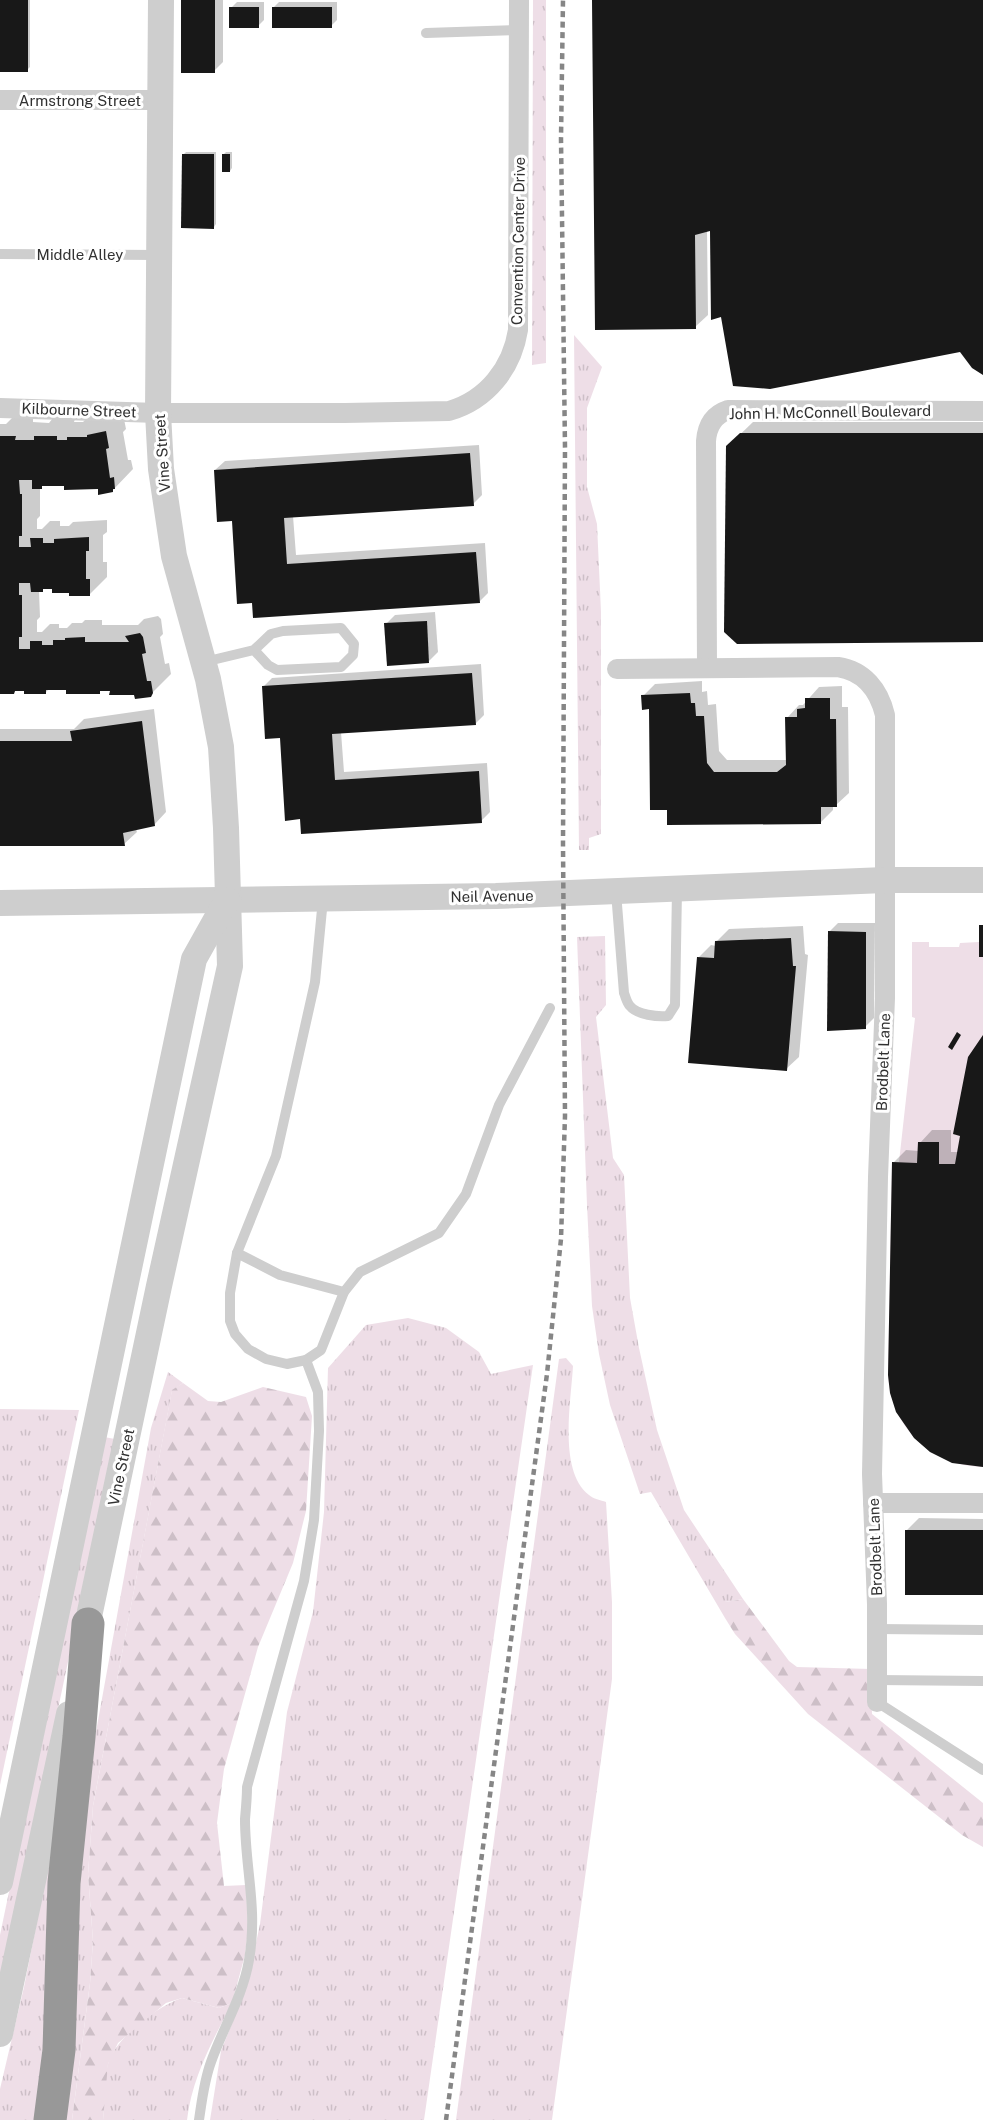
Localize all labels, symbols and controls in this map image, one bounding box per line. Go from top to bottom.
street label: Armstrong Street [19,92,141,109]
street label: Convention Center Drive [508,157,528,325]
street label: Middle Alley [37,246,123,263]
street label: Kilbourne Street [21,399,137,421]
street label: John H. McConnell Boulevard [729,402,931,422]
street label: Vine Street [151,413,173,493]
street label: Neil Avenue [450,887,534,905]
street label: Brodbelt Lane [873,1013,893,1111]
street label: Vine Street [105,1427,137,1507]
street label: Brodbelt Lane [865,1498,885,1596]

